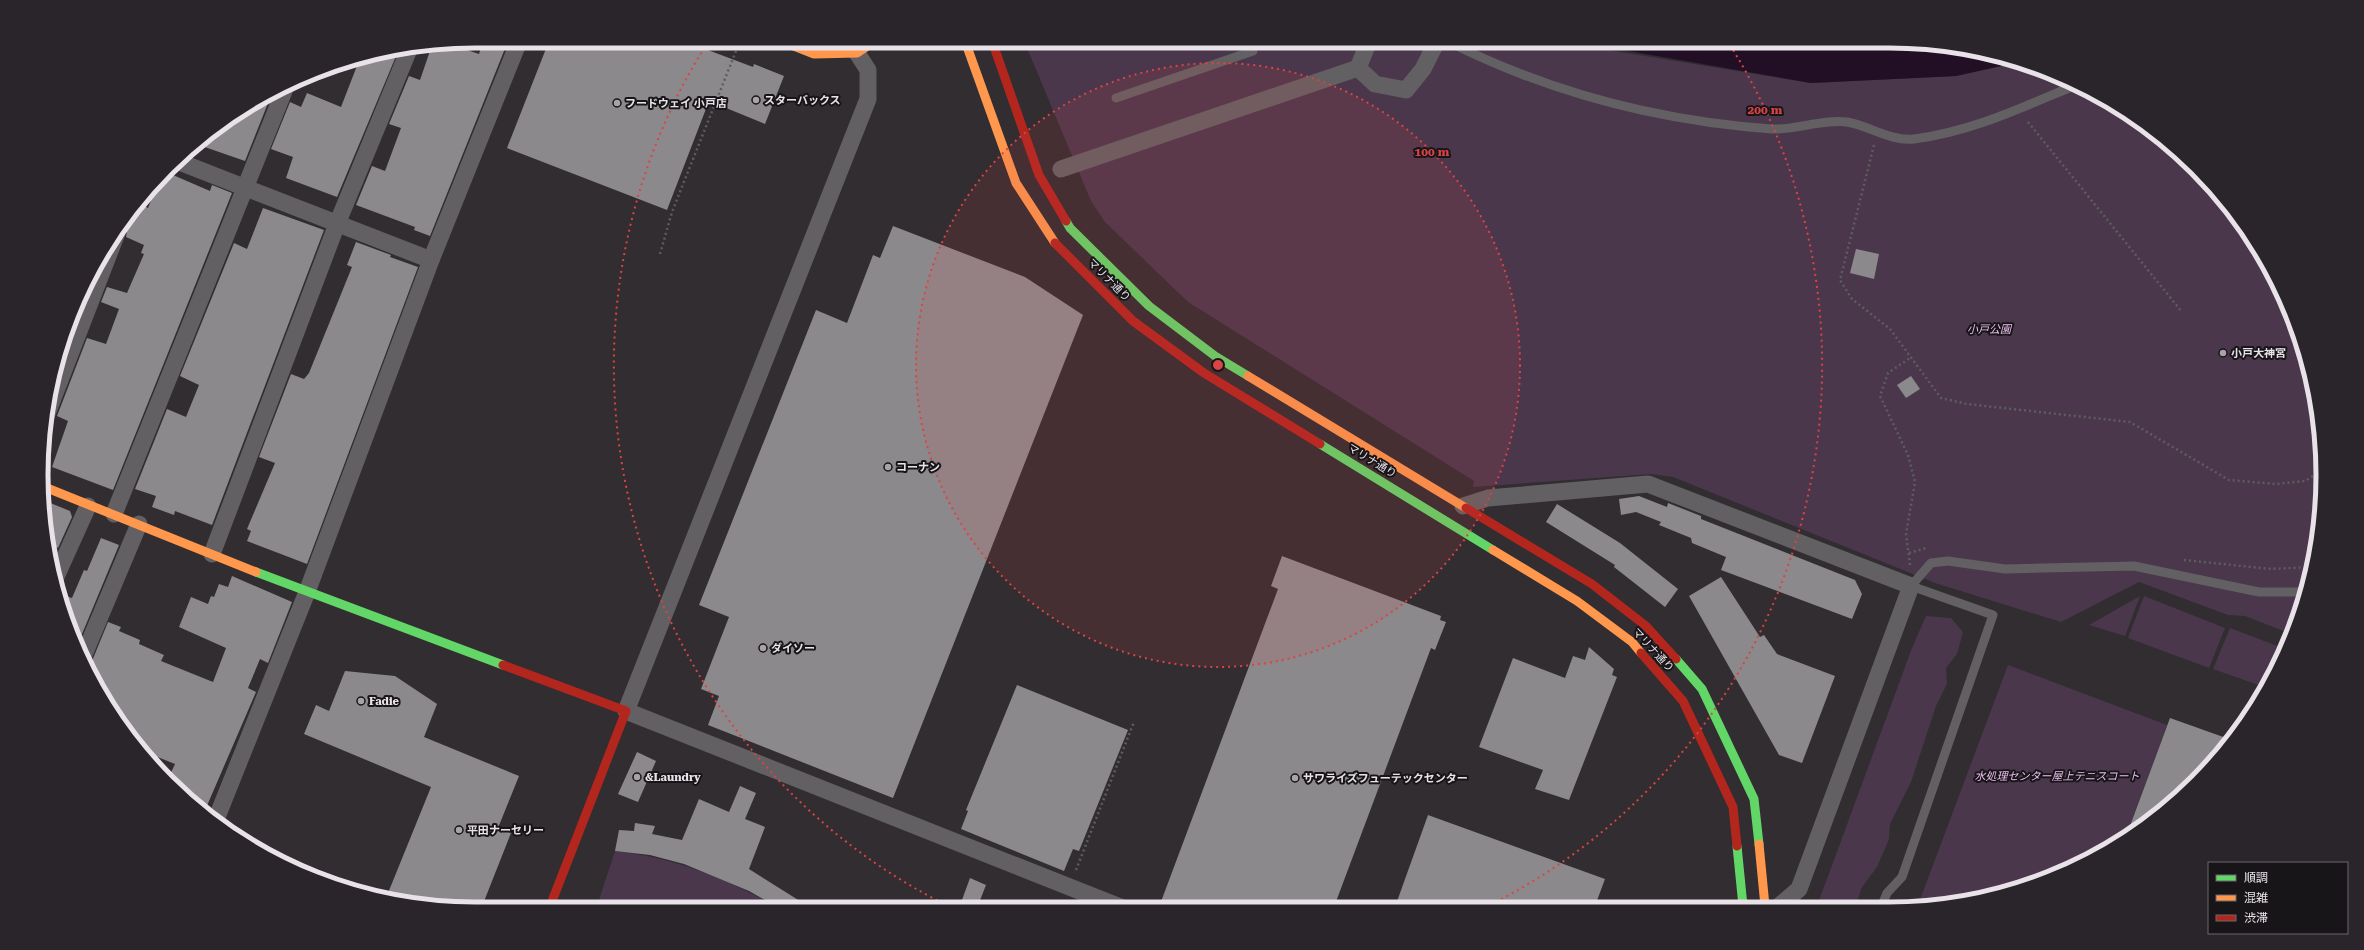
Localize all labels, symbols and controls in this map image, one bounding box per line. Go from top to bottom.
place label: スターバックス [764,94,841,107]
marker: スターバックス [751,95,761,105]
place label: フードウェイ 小戸店 [625,97,727,110]
marker: フードウェイ 小戸店 [612,98,622,108]
text: 200 m [1748,103,1783,117]
text: 100 m [1415,145,1450,159]
street label: マリナ通り [1085,256,1133,304]
park label: 小戸公園 [1967,323,2013,336]
place label: 小戸大神宮 [2231,347,2286,360]
marker: 小戸大神宮 [2218,348,2228,358]
centre of rings [1211,358,1225,372]
street label: マリナ通り [1345,441,1399,481]
place label: コーナン [896,461,940,474]
marker: コーナン [883,462,893,472]
street label: マリナ通り [1629,625,1677,675]
place label: ダイソー [771,642,815,655]
marker: ダイソー [758,643,768,653]
place label: Fadie [369,695,400,708]
marker: Fadie [356,696,366,706]
park label: 水処理センター屋上テニスコート [1975,770,2140,783]
place label: &Laundry [645,771,701,784]
marker: &Laundry [632,772,642,782]
place label: サワライズフューテックセンター [1303,772,1468,785]
marker: サワライズフューテックセンター [1290,773,1300,783]
place label: 平田ナーセリー [467,824,544,837]
marker: 平田ナーセリー [454,825,464,835]
legend [2208,862,2348,934]
text: 順調 [2244,871,2268,885]
text: 混雑 [2244,891,2268,905]
text: 渋滞 [2244,911,2268,925]

